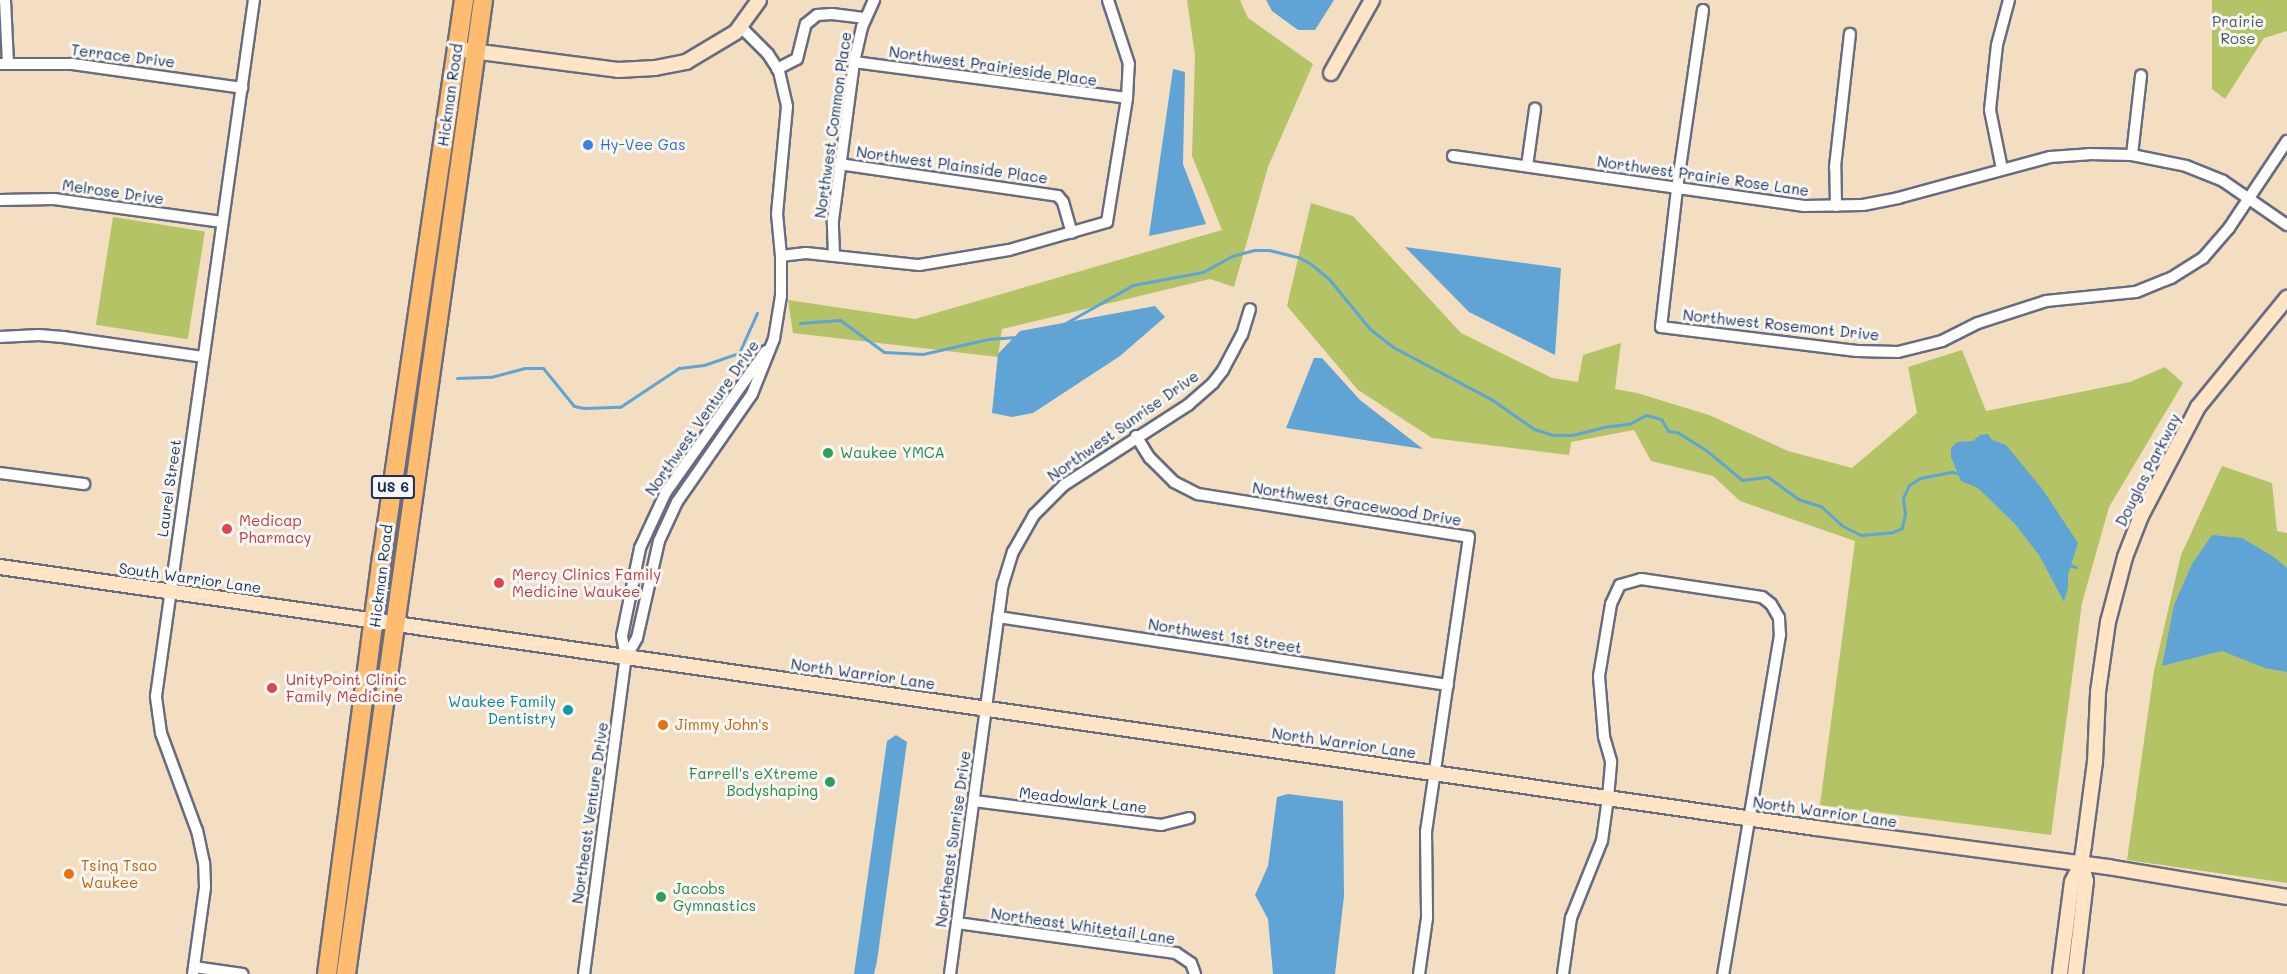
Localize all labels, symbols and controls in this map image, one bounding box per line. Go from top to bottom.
park label: Prairie Rose [2212,12,2264,47]
street label: Northwest Common Place [811,31,855,219]
street label: Terrace Drive [70,41,176,71]
street label: Hickman Road [434,42,466,148]
street label: Northwest Prairieside Place [888,42,1098,90]
place label: Hy-Vee Gas [600,136,686,154]
marker: Hy-Vee Gas [581,138,595,152]
street label: Northwest Plainside Place [855,143,1049,187]
street label: Northwest Prairie Rose Lane [1596,152,1810,200]
street label: Melrose Drive [61,176,165,208]
street label: Northwest Rosemont Drive [1682,306,1880,344]
street label: Northwest Venture Drive [641,337,763,499]
street label: Northwest Sunrise Drive [1044,367,1202,485]
street label: Douglas Parkway [2112,411,2184,529]
street label: Laurel Street [153,438,185,538]
place label: Waukee YMCA [840,444,945,462]
marker: Waukee YMCA [821,446,835,460]
road number: US 6 [370,476,416,498]
street label: Northwest Gracewood Drive [1251,479,1463,529]
place label: Medicap Pharmacy [239,511,311,546]
marker: Medicap Pharmacy [220,522,234,536]
street label: Hickman Road [366,523,396,629]
street label: South Warrior Lane [118,559,262,597]
place label: Mercy Clinics Family Medicine Waukee [512,565,661,600]
marker: Mercy Clinics Family Medicine Waukee [490,574,508,592]
street label: Northwest 1st Street [1147,615,1303,657]
street label: North Warrior Lane [790,655,936,693]
place label: UnityPoint Clinic Family Medicine [286,670,406,705]
marker: UnityPoint Clinic Family Medicine [263,679,281,697]
place label: Waukee Family Dentistry [448,692,556,727]
marker: Waukee Family Dentistry [561,703,575,717]
place label: Jimmy John's [675,716,769,734]
marker: Jimmy John's [656,718,670,732]
street label: Northeast Venture Drive [568,721,612,905]
street label: North Warrior Lane [1271,724,1417,762]
street label: Northeast Sunrise Drive [932,750,974,928]
place label: Farrell's eXtreme Bodyshaping [689,764,818,799]
marker: Farrell's eXtreme Bodyshaping [823,775,837,789]
street label: Meadowlark Lane [1018,783,1148,817]
street label: North Warrior Lane [1752,793,1898,831]
place label: Tsing Tsao Waukee [81,856,157,891]
marker: Tsing Tsao Waukee [62,867,76,881]
place label: Jacobs Gymnastics [673,879,756,914]
marker: Jacobs Gymnastics [654,890,668,904]
street label: Northeast Whitetail Lane [990,904,1176,948]

